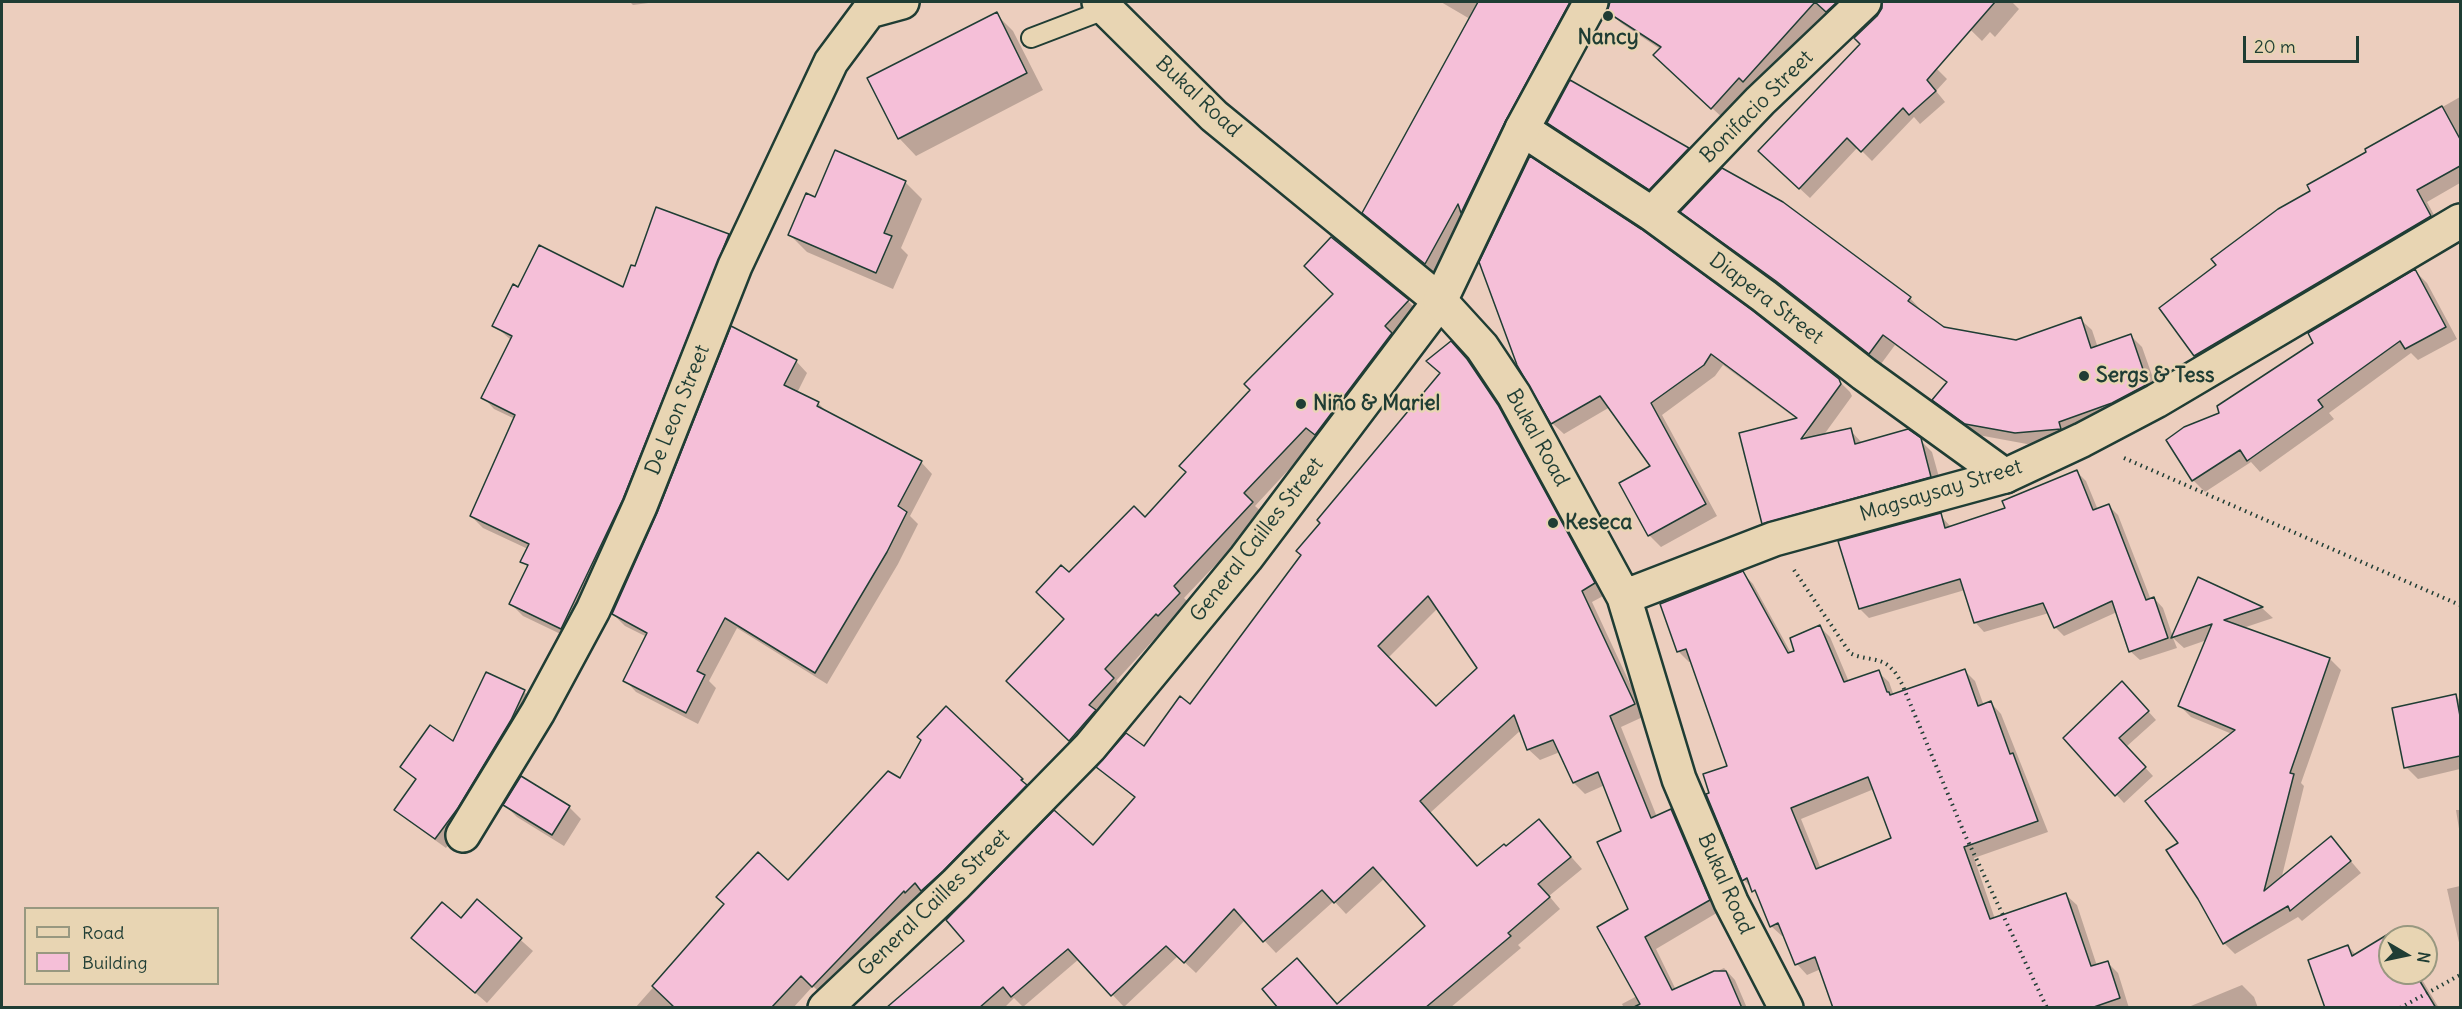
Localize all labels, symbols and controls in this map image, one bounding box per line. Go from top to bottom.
marker: Nancy [1601,9,1615,23]
scale bar [2246,24,2362,62]
place label: Nancy [1577,25,1639,51]
text: 20 m [2254,35,2296,58]
street label: Bonifacio Street [1695,45,1819,169]
street label: Bukal Road [1150,51,1246,143]
street label: Diapera Street [1704,248,1828,350]
street label: De Leon Street [640,341,716,479]
place label: Sergs & Tess [2096,363,2215,389]
marker: Sergs & Tess [2077,369,2091,383]
street label: Bukal Road [1500,385,1574,491]
place label: Niño & Mariel [1313,391,1440,417]
marker: Niño & Mariel [1294,397,1308,411]
street label: General Cailles Street [1185,453,1329,627]
street label: Magsaysay Street [1857,454,2025,528]
place label: Keseca [1565,510,1632,536]
marker: Keseca [1546,516,1560,530]
street label: General Cailles Street [853,824,1015,982]
street label: Bukal Road [1692,830,1758,938]
legend [24,907,219,985]
text: Road [82,921,124,944]
north arrow [2378,925,2438,985]
text: N [2413,950,2435,965]
text: Building [82,951,147,974]

